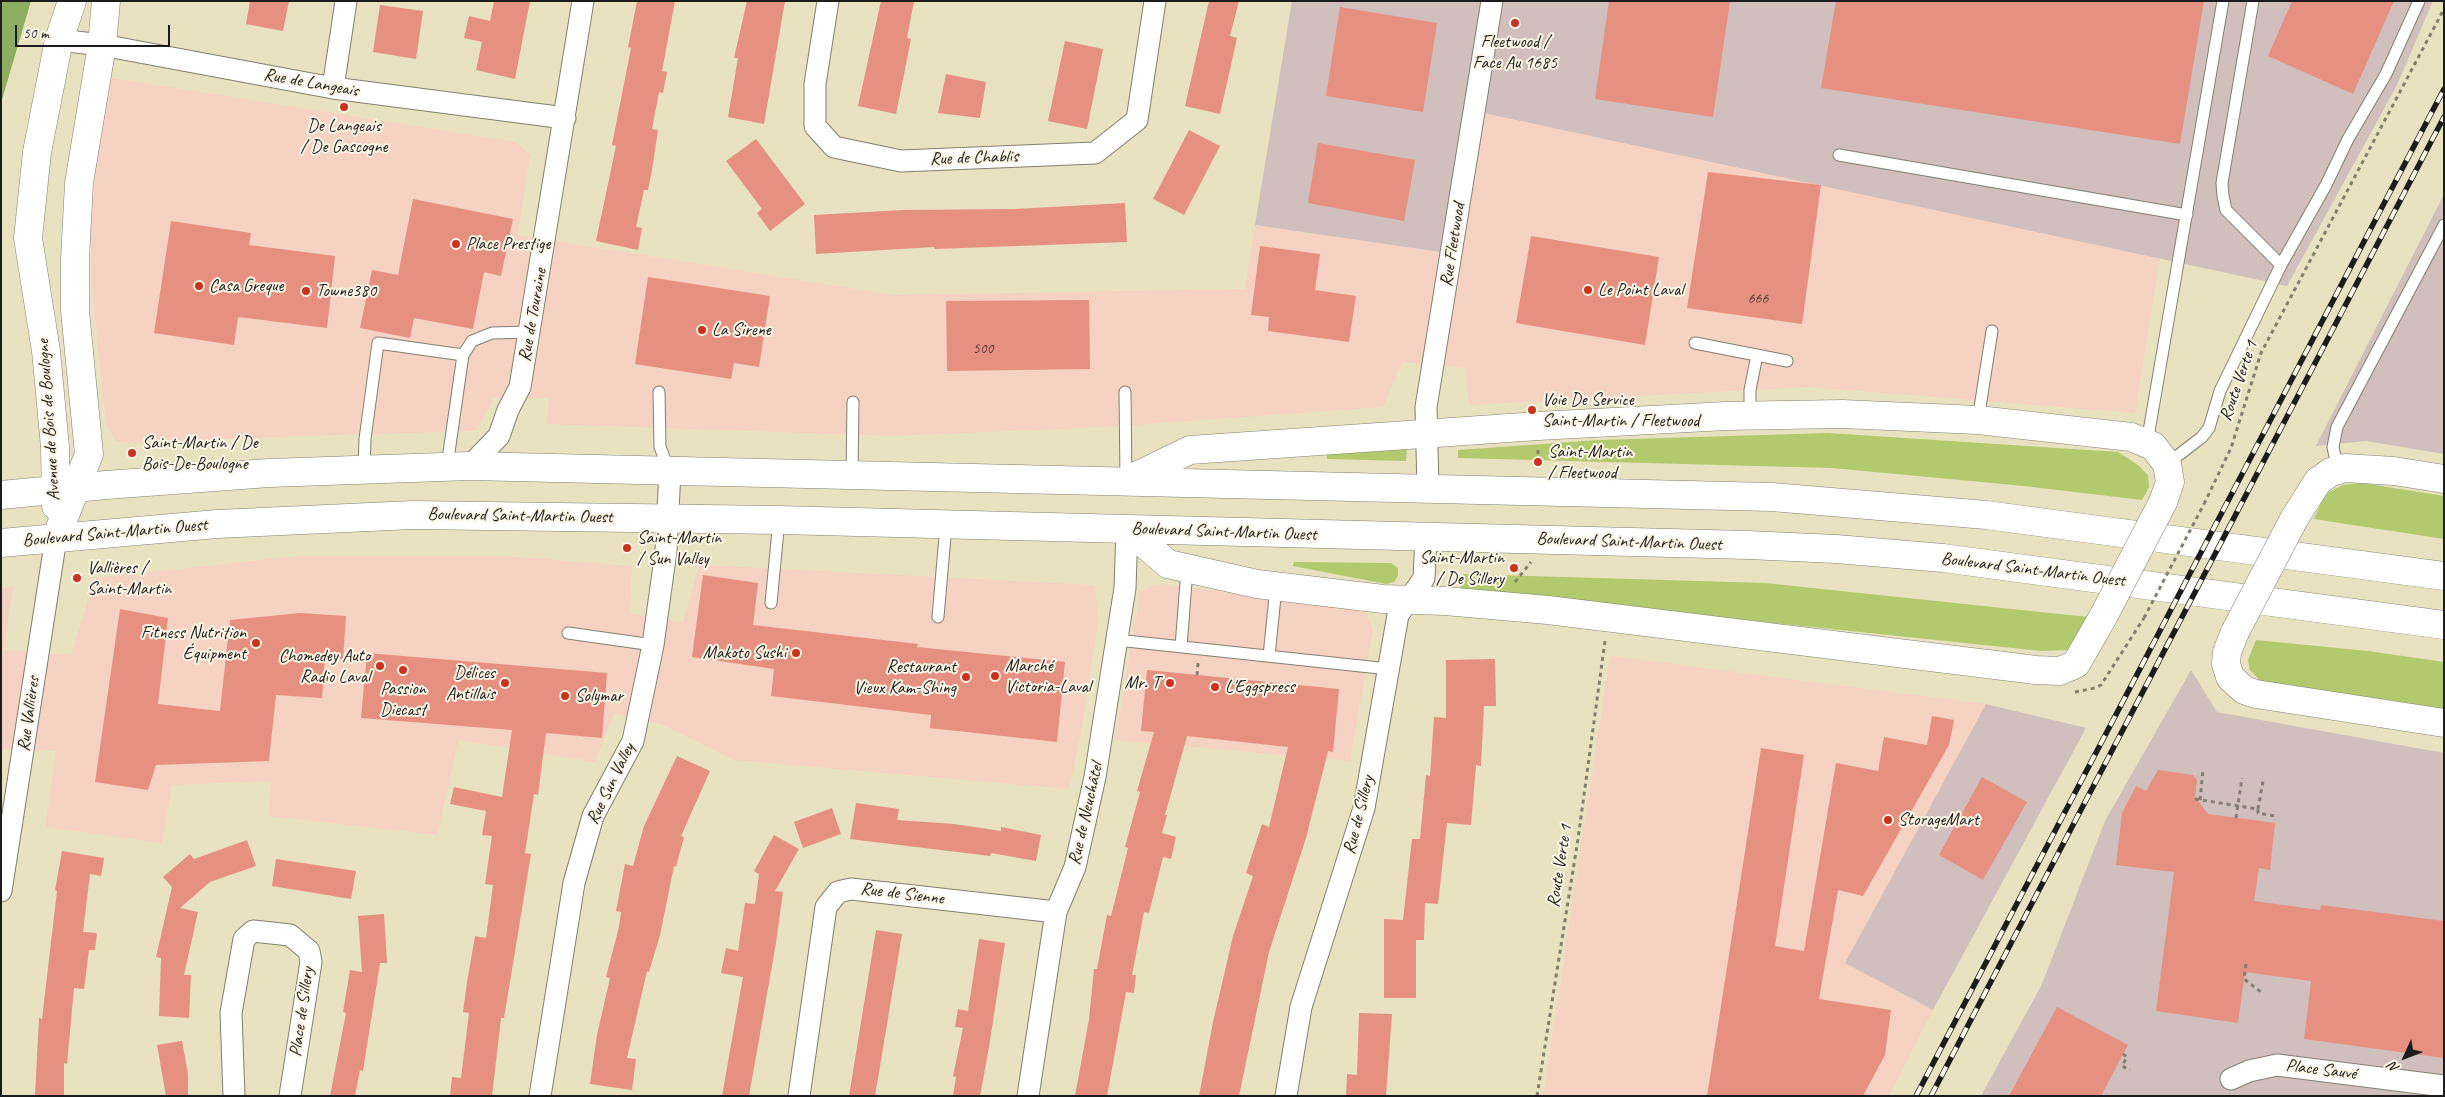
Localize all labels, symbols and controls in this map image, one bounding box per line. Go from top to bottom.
scale bar [18,15,172,47]
marker: Fleetwood / Face Au 1685 [1509,17,1521,29]
text: 50 m [23,24,49,43]
place label: Fleetwood / Face Au 1685 [1473,31,1557,74]
street label: Rue de Langeais [262,64,360,102]
marker: De Langeais / De Gascogne [338,101,350,113]
place label: De Langeais / De Gascogne [301,115,387,158]
street label: Rue de Chablis [929,146,1019,170]
street label: Rue Fleetwood [1436,202,1470,288]
place label: Place Prestige [466,233,550,255]
marker: Place Prestige [450,238,462,250]
street label: Rue de Touraine [514,267,552,363]
place label: Casa Greque [209,275,283,297]
place label: Le Point Laval [1598,279,1683,301]
marker: Casa Greque [193,280,205,292]
place label: Towne380 [316,280,376,302]
marker: Le Point Laval [1582,284,1594,296]
marker: Towne380 [300,285,312,297]
house number: 666 [1748,290,1768,308]
place label: La Sirene [712,319,771,341]
marker: La Sirene [696,324,708,336]
street label: Avenue de Bois de Boulogne [33,338,65,502]
street label: Route Verte 1 [2215,338,2263,424]
house number: 500 [973,340,993,358]
place label: Voie De Service Saint-Martin / Fleetwood [1542,389,1699,432]
marker: Voie De Service Saint-Martin / Fleetwood [1526,404,1538,416]
place label: Saint-Martin / De Bois-De-Boulogne [142,432,258,474]
place label: Saint-Martin / Fleetwood [1548,441,1632,484]
marker: Saint-Martin / De Bois-De-Boulogne [126,447,138,459]
marker: Saint-Martin / Fleetwood [1532,456,1544,468]
street label: Boulevard Saint-Martin Ouest [427,504,613,528]
street label: Boulevard Saint-Martin Ouest [22,514,208,552]
street label: Boulevard Saint-Martin Ouest [1131,518,1317,546]
place label: Saint-Martin / Sun Valley [637,527,721,570]
street label: Boulevard Saint-Martin Ouest [1536,528,1722,556]
marker: Saint-Martin / Sun Valley [621,542,633,554]
place label: Saint-Martin / De Sillery [1420,547,1504,590]
street label: Boulevard Saint-Martin Ouest [1940,548,2126,592]
place label: Vallières / Saint-Martin [87,557,171,600]
marker: Saint-Martin / De Sillery [1508,562,1520,574]
marker: Vallières / Saint-Martin [71,572,83,584]
place label: Fitness Nutrition Équipment [141,622,246,664]
marker: Fitness Nutrition Équipment [250,637,262,649]
place label: Makoto Sushi [703,642,786,664]
place label: Chomedey Auto Radio Laval [279,645,370,688]
marker: Makoto Sushi [790,647,802,659]
place label: Marché Victoria-Laval [1005,655,1091,698]
place label: Restaurant Vieux Kam-Shing [853,656,956,699]
marker: Chomedey Auto Radio Laval [374,660,386,672]
place label: Délices Antillais [446,662,495,704]
marker: Passion Diecast [397,664,409,676]
marker: Marché Victoria-Laval [989,670,1001,682]
marker: Restaurant Vieux Kam-Shing [960,671,972,683]
place label: Mr. T [1124,672,1160,694]
street label: Rue Vallières [13,675,45,753]
place label: L'Eggspress [1225,676,1295,698]
marker: Délices Antillais [499,677,511,689]
marker: Mr. T [1164,677,1176,689]
place label: Passion Diecast [380,678,426,721]
marker: L'Eggspress [1209,681,1221,693]
place label: Solymar [575,685,623,707]
marker: Solymar [559,690,571,702]
street label: Rue Sun Valley [582,740,640,828]
street label: Rue de Neuchâtel [1064,761,1108,867]
street label: Rue de Sillery [1339,773,1379,857]
place label: StorageMart [1898,809,1979,831]
marker: StorageMart [1882,814,1894,826]
street label: Route Verte 1 [1543,823,1577,909]
street label: Rue de Sienne [859,878,945,910]
street label: Place de Sillery [285,966,319,1058]
north arrow [2380,1032,2430,1082]
street label: Place Sauvé [2285,1055,2357,1085]
text: N [2384,1059,2403,1077]

